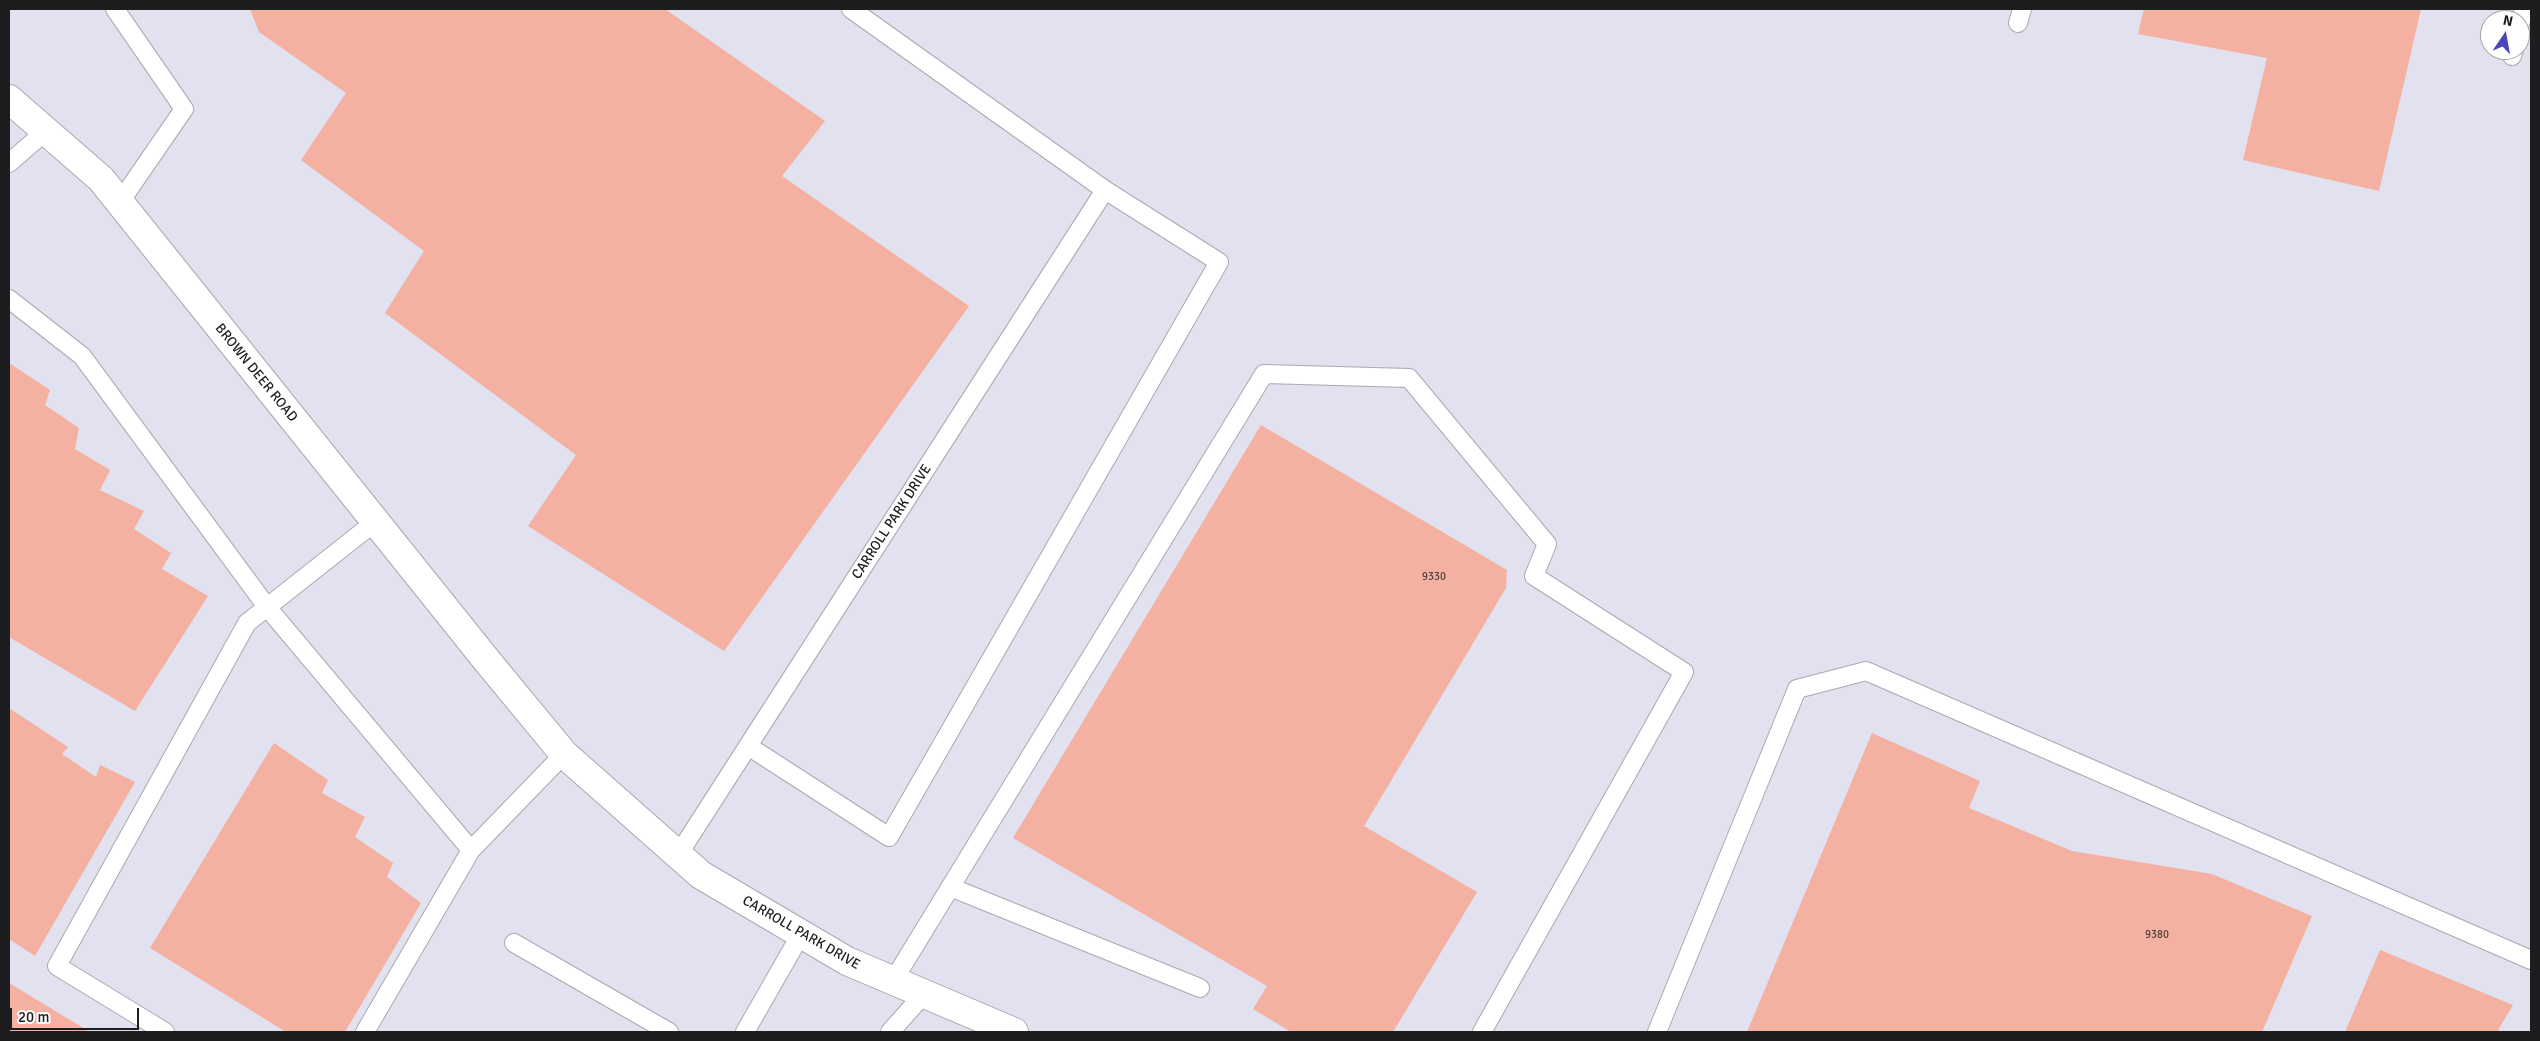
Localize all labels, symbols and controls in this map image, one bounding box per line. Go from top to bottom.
north arrow [2480,10,2530,60]
text: N [2501,11,2515,30]
street label: BROWN DEER ROAD [211,320,301,426]
street label: CARROLL PARK DRIVE [849,462,935,582]
house number: 9330 [1422,570,1446,584]
street label: CARROLL PARK DRIVE [739,892,863,974]
house number: 9380 [2145,928,2169,942]
scale bar [12,998,141,1030]
text: 20 m [18,1008,49,1026]

